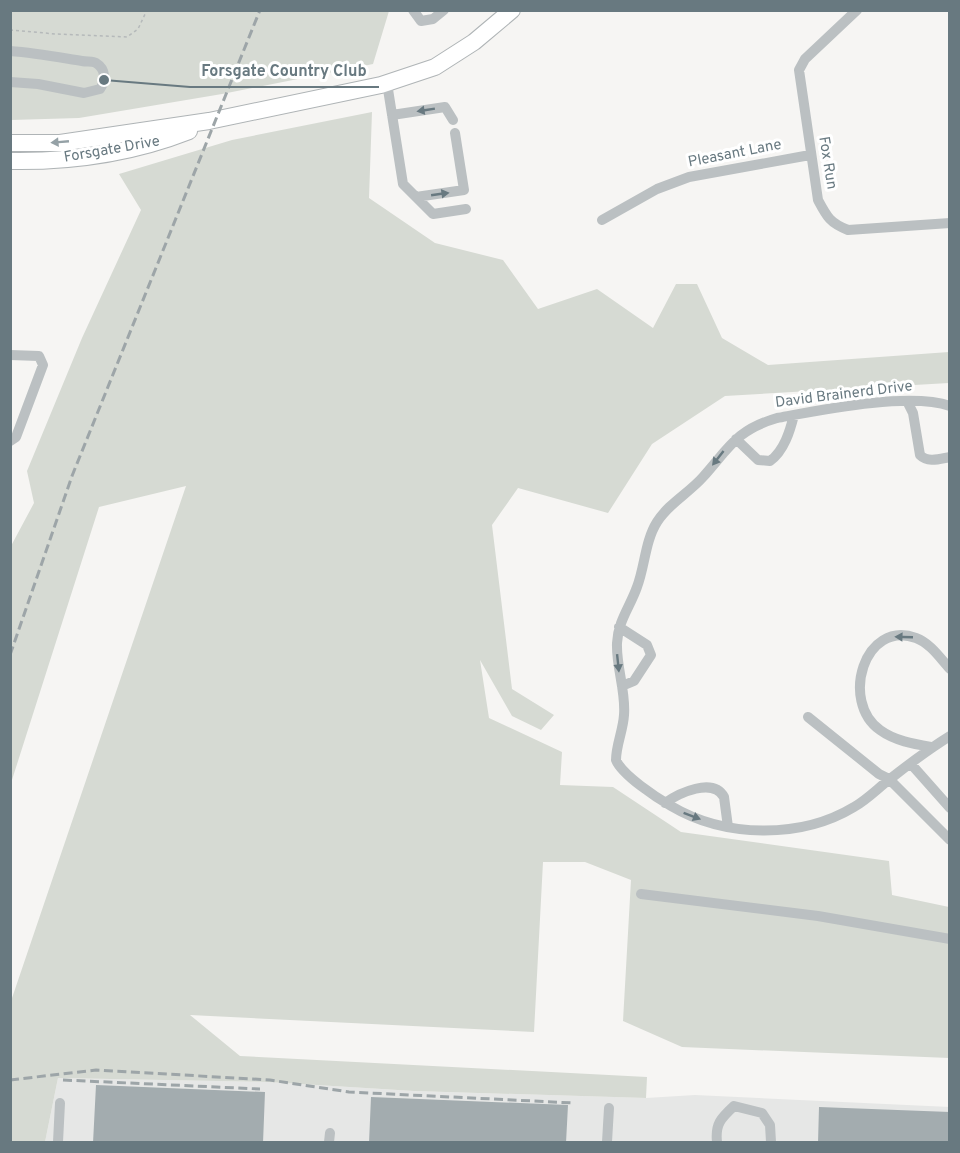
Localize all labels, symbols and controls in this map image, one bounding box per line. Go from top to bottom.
callout: Forsgate Country Club [190,53,379,87]
text: Forsgate Country Club [201,62,367,82]
one-way arrow [416,106,435,115]
street label: Forsgate Drive [63,132,161,168]
street label: Fox Run [813,135,841,191]
street label: Pleasant Lane [687,136,783,172]
one-way arrow [50,137,69,147]
one-way arrow [431,189,450,198]
street label: David Brainerd Drive [774,377,914,413]
one-way arrow [712,450,725,466]
one-way arrow [894,633,913,642]
one-way arrow [613,653,623,672]
one-way arrow [683,812,701,822]

